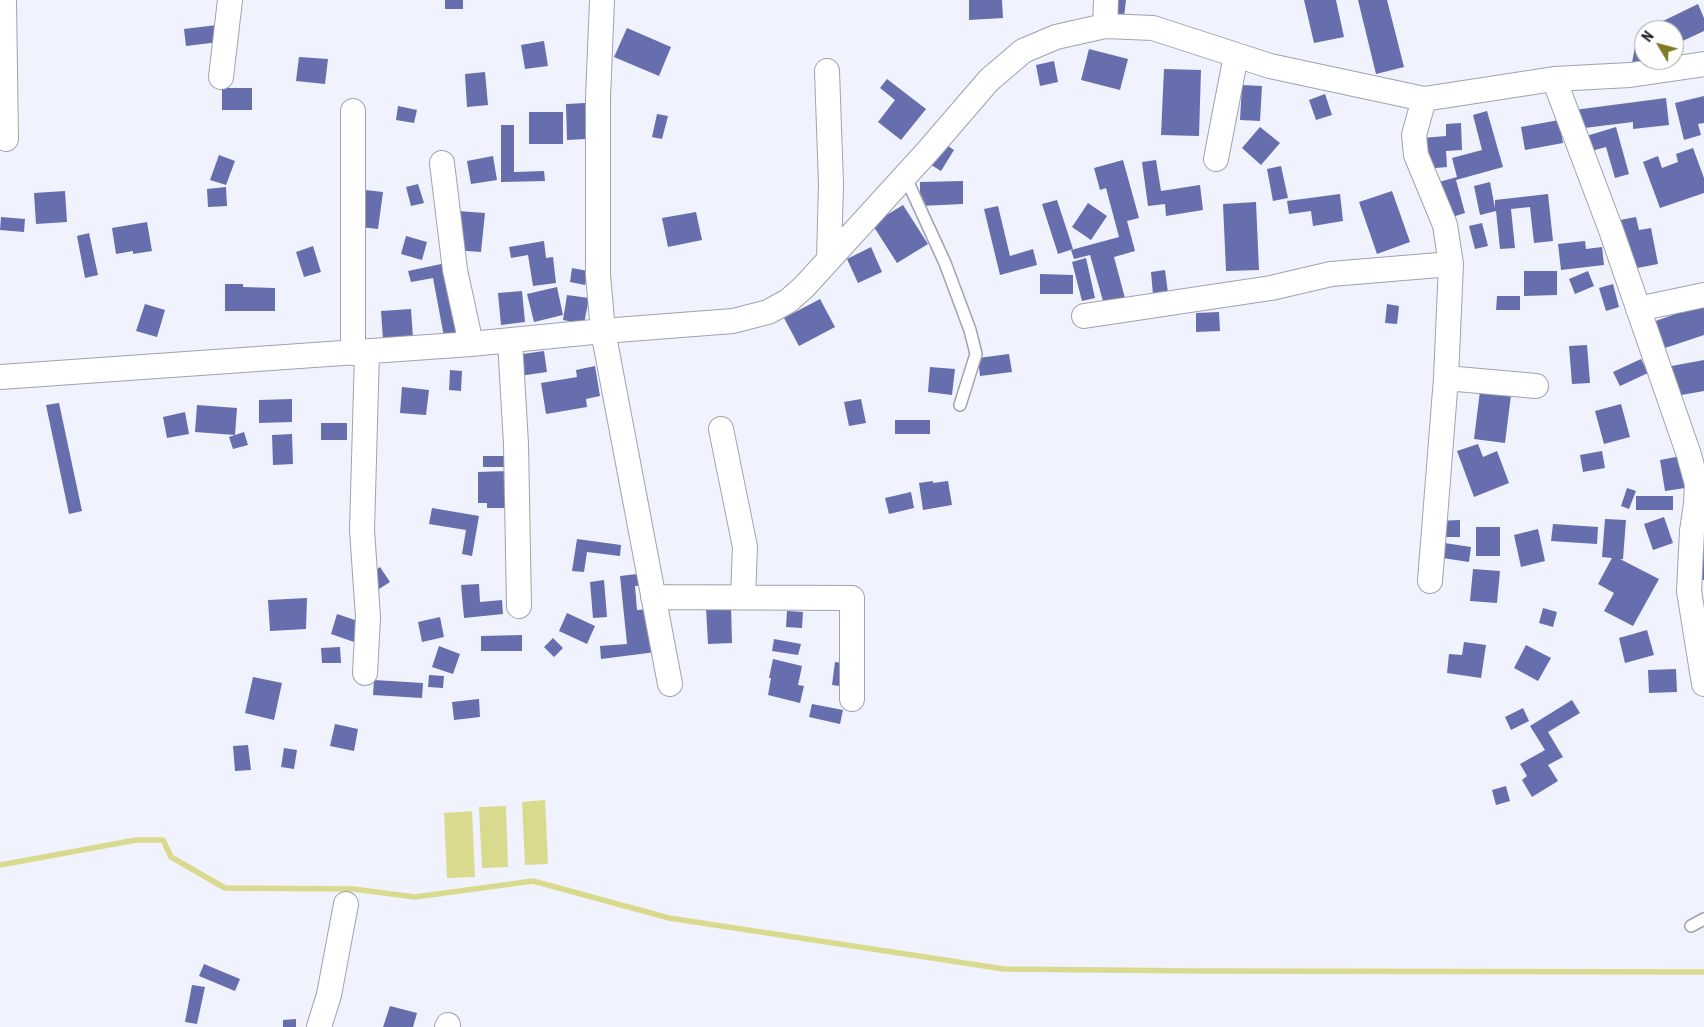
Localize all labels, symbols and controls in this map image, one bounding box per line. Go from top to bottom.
north arrow [1634,20,1684,70]
text: N [1639,28,1657,45]

